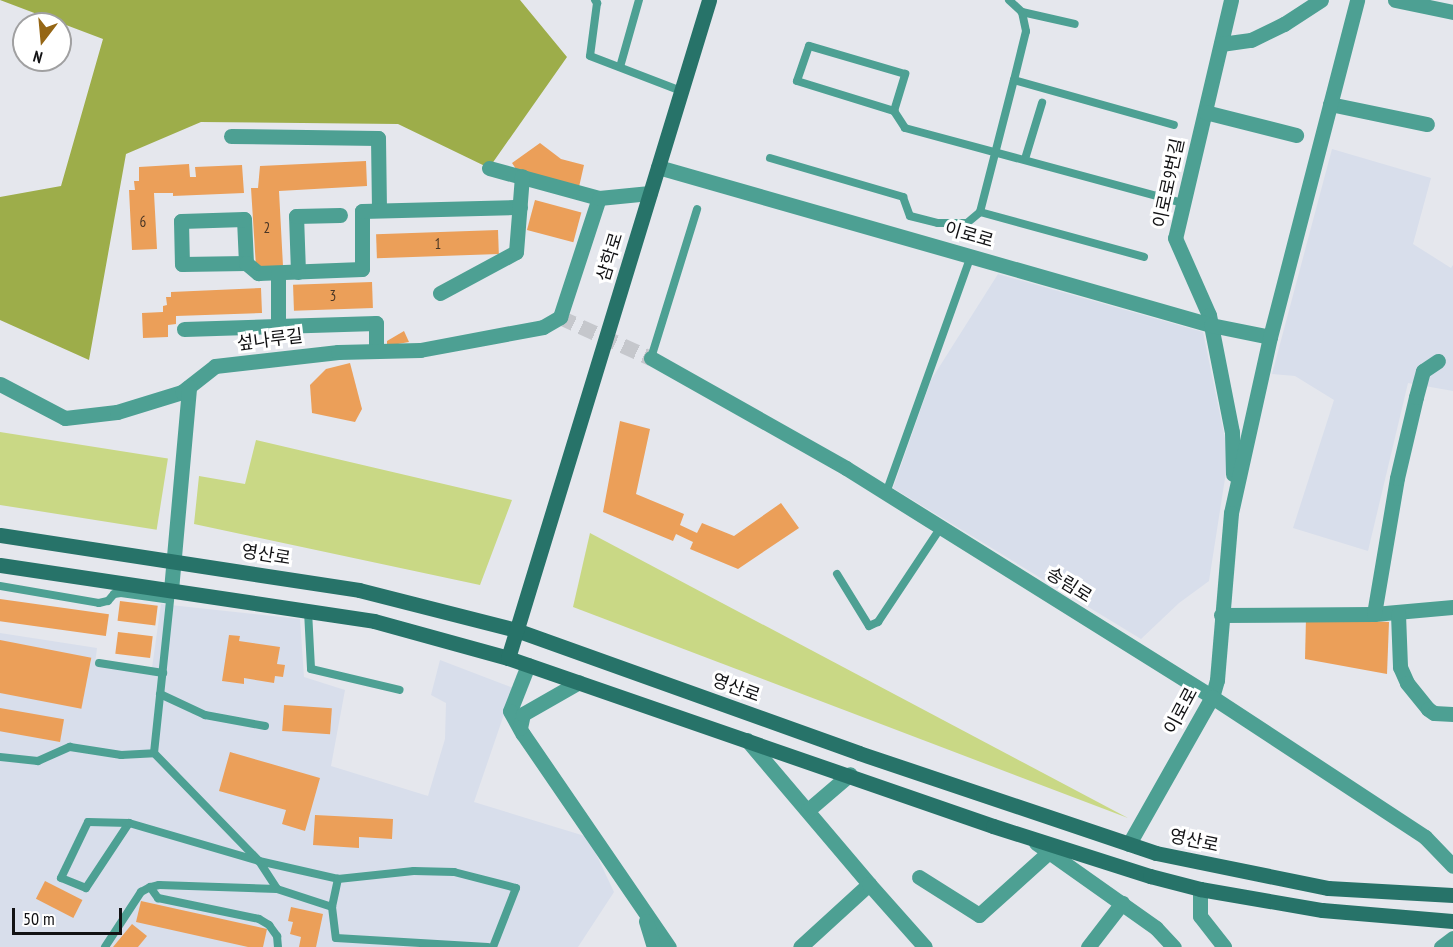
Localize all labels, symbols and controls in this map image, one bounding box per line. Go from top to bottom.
north arrow [12,12,72,72]
text: N [31,47,45,68]
street label: 이로로9번길 [1149,136,1189,230]
house number: 6 [140,213,146,231]
street label: 이로로 [942,218,996,252]
house number: 2 [264,219,270,237]
street label: 삼학로 [592,230,628,284]
house number: 1 [435,235,441,253]
house number: 3 [330,287,336,305]
street label: 섶나루길 [236,325,304,355]
street label: 영산로 [240,540,292,570]
street label: 송림로 [1042,563,1096,607]
street label: 영산로 [709,669,763,707]
street label: 이로로 [1160,684,1202,738]
street label: 영산로 [1167,825,1221,857]
scale bar [15,896,124,934]
text: 50 m [23,907,55,930]

